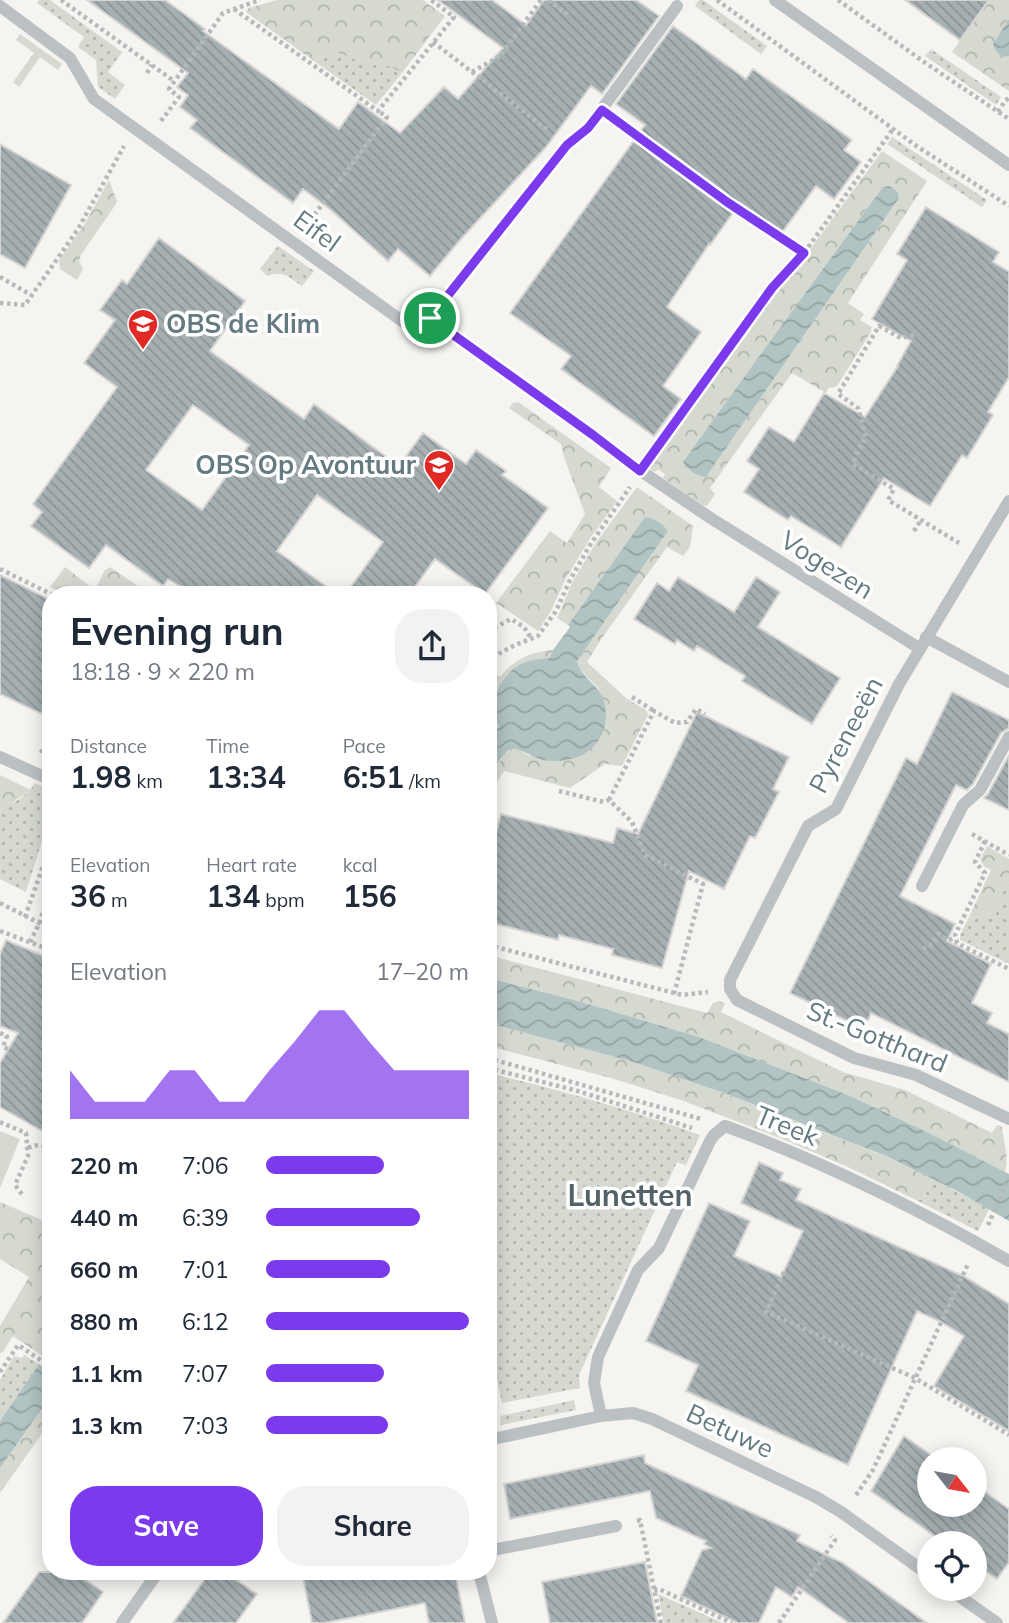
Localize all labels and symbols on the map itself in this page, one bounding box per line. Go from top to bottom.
street label: Eifel [287,202,347,259]
pin [400,288,460,348]
school or university icon: OBS de Klim [126,307,160,351]
place label: OBS de Klim [166,307,320,340]
place label: OBS Op Avontuur [195,448,417,481]
school or university icon: OBS Op Avontuur [422,448,456,492]
street label: Vogezen [774,523,880,606]
street label: Pyreneeën [801,671,890,799]
street label: St.-Gotthard [802,993,952,1080]
street label: Treek [751,1098,824,1153]
district label: Lunetten [567,1176,693,1214]
street label: Betuwe [681,1396,779,1465]
north arrow [917,1447,987,1517]

